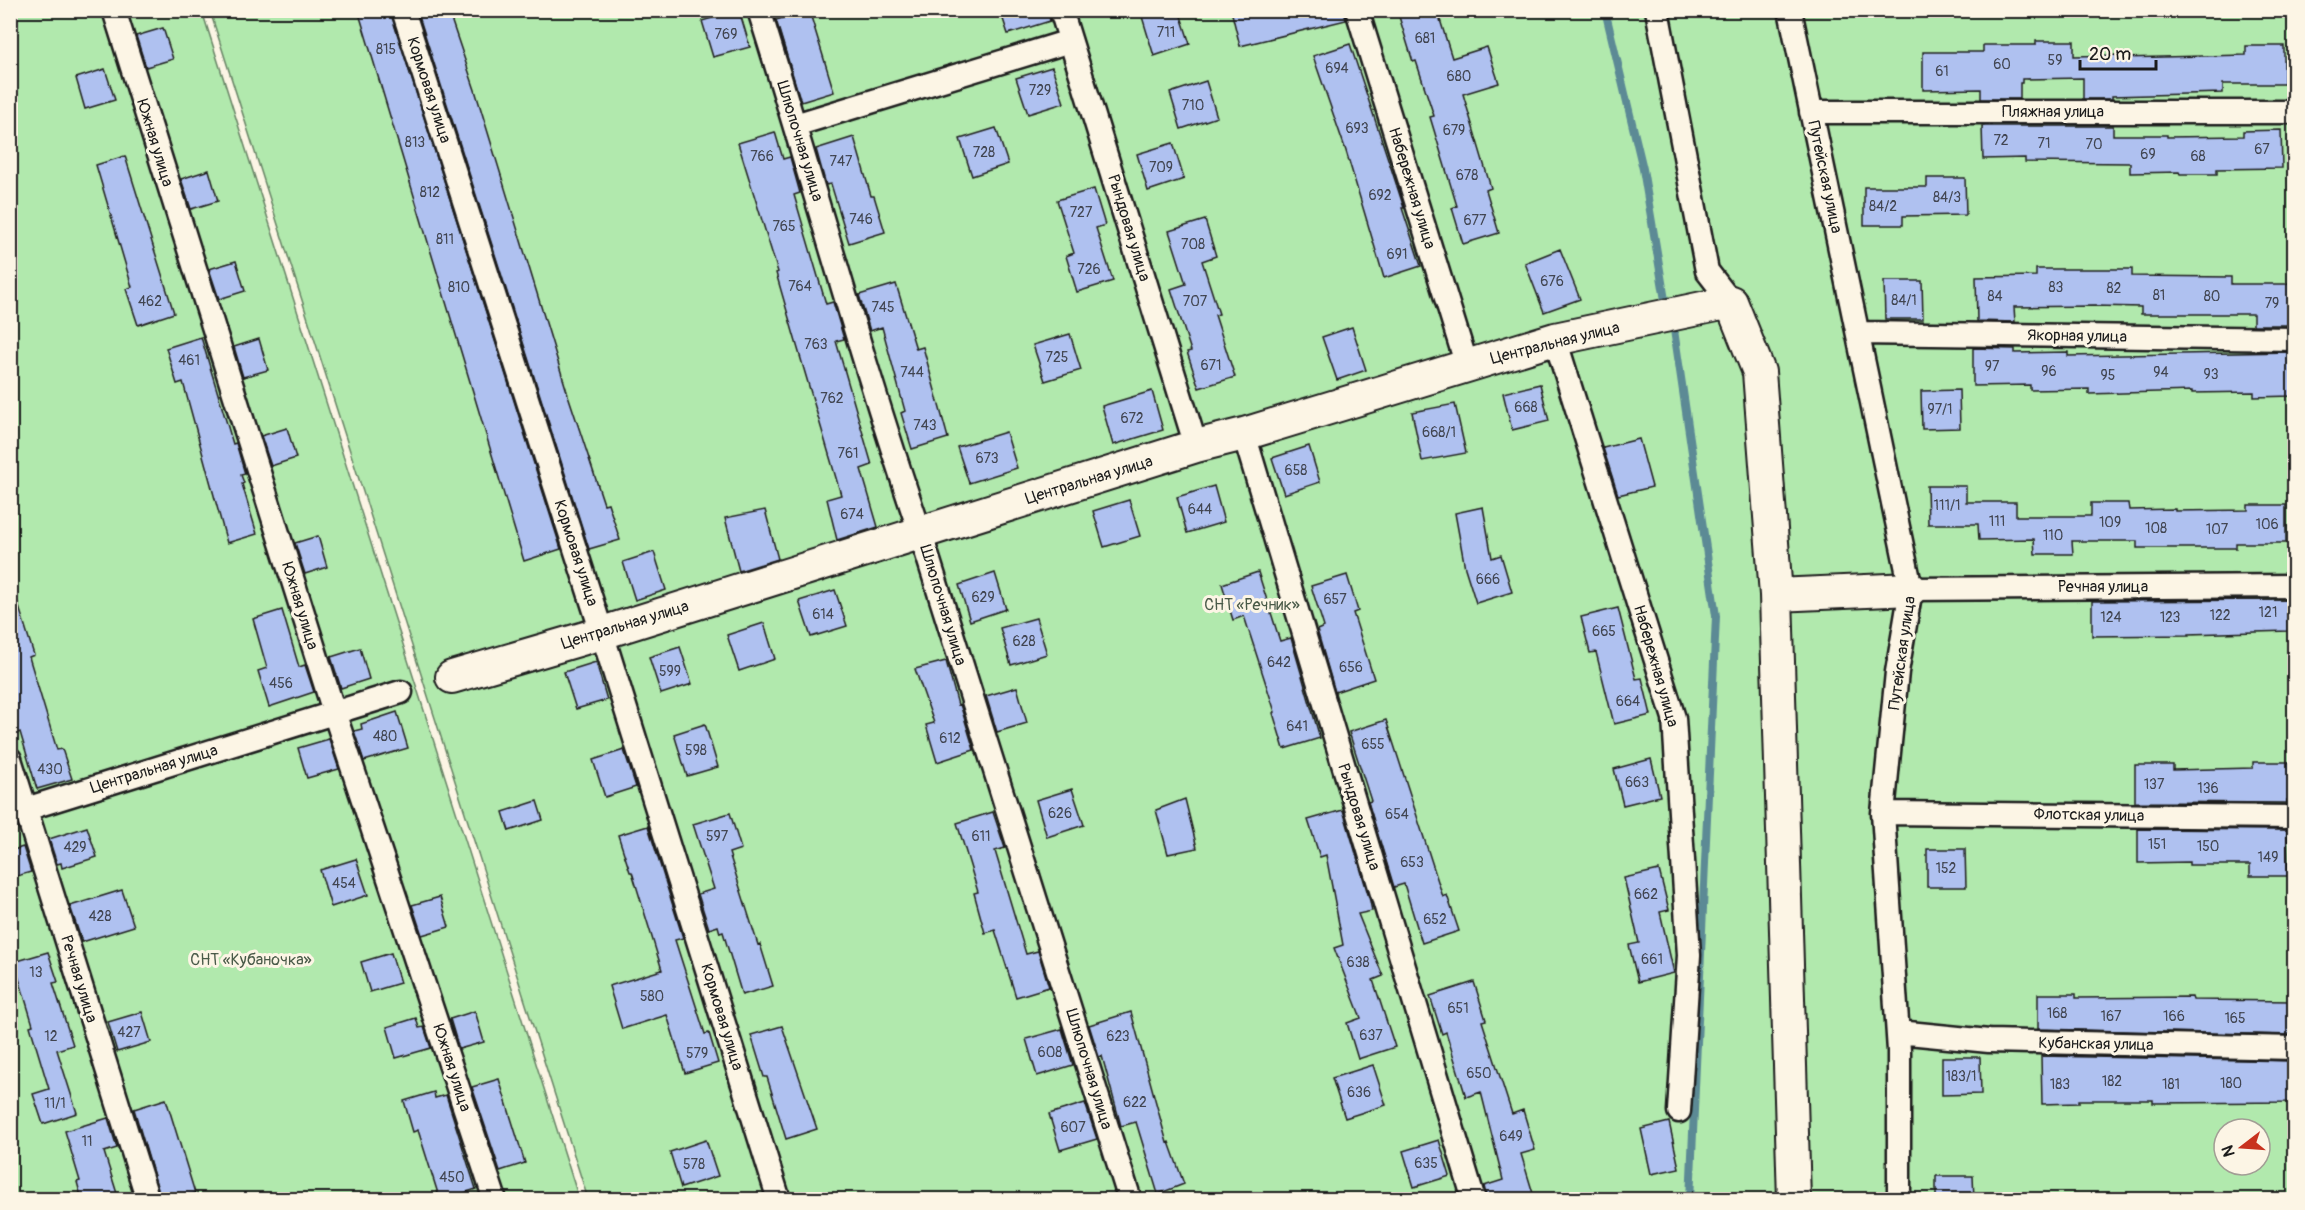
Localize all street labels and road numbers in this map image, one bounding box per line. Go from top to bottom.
street label: Кормовая улица [402,34,456,146]
street label: Шлюпочная улица [772,78,828,204]
street label: Южная улица [132,97,178,189]
street label: Пляжная улица [2002,102,2104,122]
street label: Путейская улица [1803,119,1847,235]
street label: Набережная улица [1384,125,1440,251]
street label: Рындовая улица [1103,172,1155,284]
street label: Центральная улица [1488,317,1622,369]
street label: Якорная улица [2027,325,2127,347]
street label: Центральная улица [1023,451,1155,509]
street label: Кормовая улица [549,497,603,609]
street label: Шлюпочная улица [915,542,971,668]
street label: Южная улица [277,560,323,652]
street label: Речная улица [2058,577,2148,597]
street label: Путейская улица [1884,595,1920,711]
street label: Центральная улица [559,596,691,654]
street label: Набережная улица [1629,603,1683,729]
street label: Центральная улица [88,740,220,798]
street label: Рындовая улица [1333,761,1385,873]
street label: Флотская улица [2034,804,2144,826]
street label: Речная улица [56,933,102,1025]
street label: Кормовая улица [696,961,748,1073]
street label: Шлюпочная улица [1061,1006,1117,1132]
street label: Южная улица [429,1022,475,1114]
street label: Кубанская улица [2038,1033,2154,1055]

